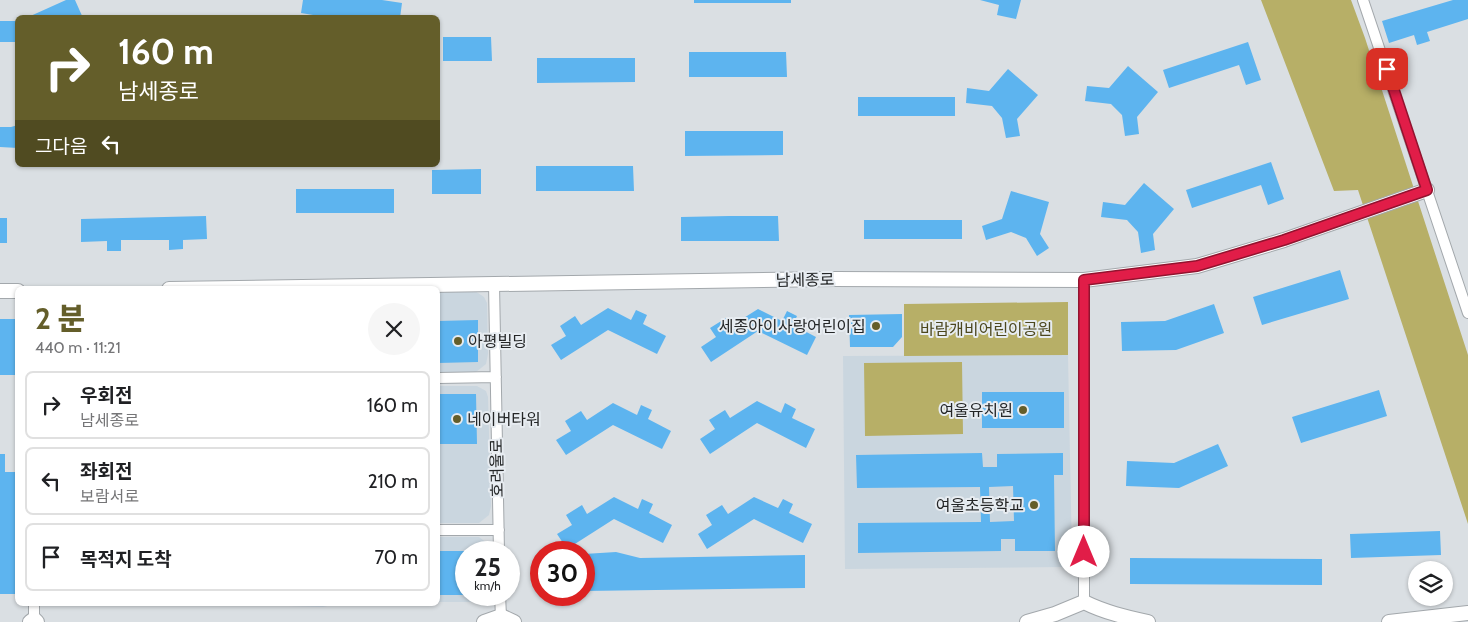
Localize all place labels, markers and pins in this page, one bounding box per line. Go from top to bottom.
pin [1366,48,1408,90]
place label: 세종아이사랑어린이집 [719,317,866,336]
marker: 세종아이사랑어린이집 [870,320,882,332]
place label: 아평빌딩 [468,332,527,351]
marker: 아평빌딩 [452,335,464,347]
place label: 여울유치원 [939,401,1013,420]
marker: 여울유치원 [1017,404,1029,416]
place label: 네이버타워 [467,410,541,429]
marker: 네이버타워 [451,413,463,425]
place label: 여울초등학교 [936,496,1024,515]
marker: 여울초등학교 [1028,499,1040,511]

